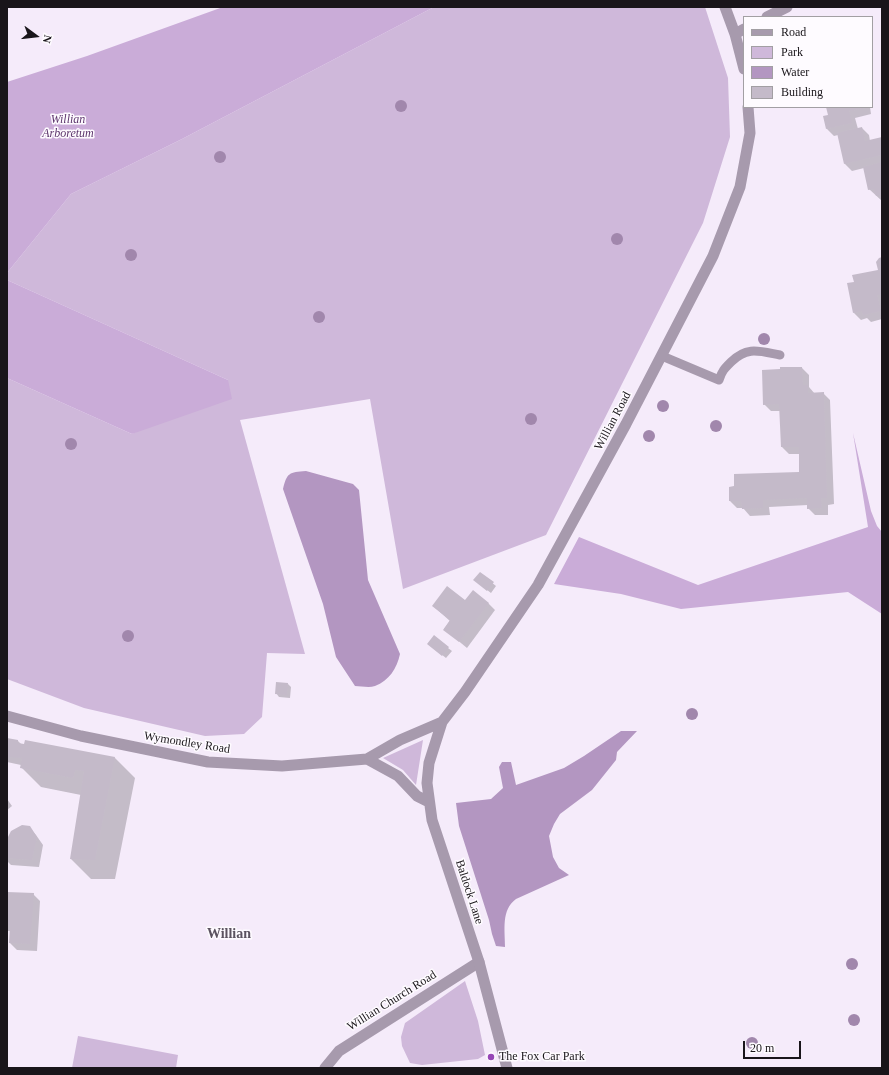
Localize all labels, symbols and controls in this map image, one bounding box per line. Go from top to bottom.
north arrow [16,16,56,56]
legend [743,16,873,108]
text: Road [781,25,806,39]
text: N [41,34,54,44]
text: Park [781,45,803,59]
text: Water [781,65,809,79]
text: Building [781,85,823,99]
park label: Willian Arboretum [42,113,94,141]
street label: Willian Road [592,389,634,453]
street label: Wymondley Road [143,729,231,757]
street label: Baldock Lane [452,858,486,926]
district label: Willian [207,926,251,942]
street label: Willian Church Road [345,968,439,1034]
scale bar [745,1033,803,1059]
text: 20 m [750,1041,774,1055]
place label: The Fox Car Park [499,1050,585,1064]
marker: The Fox Car Park [486,1052,496,1062]

